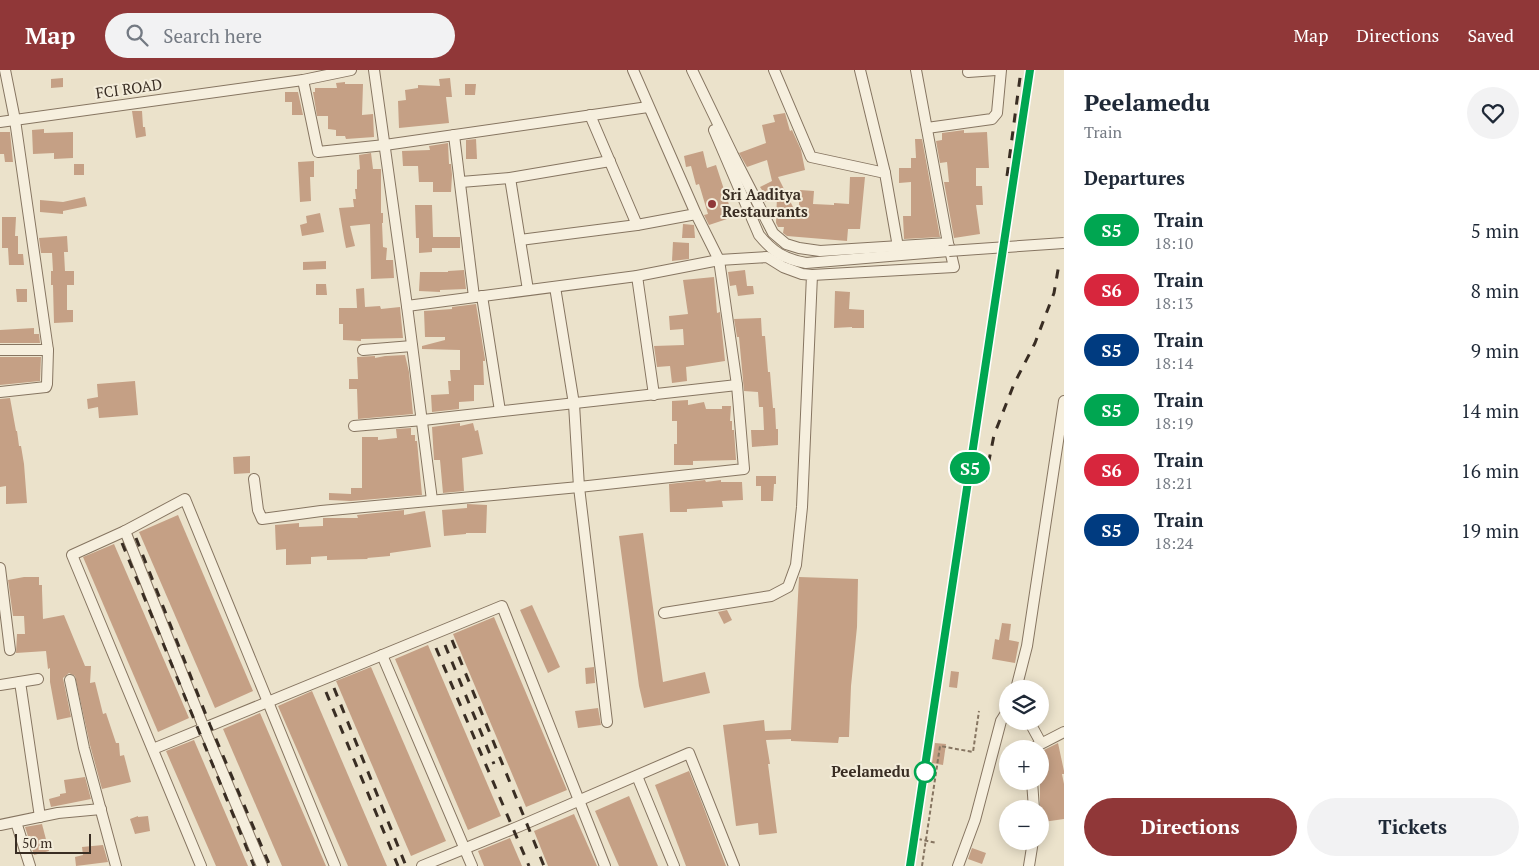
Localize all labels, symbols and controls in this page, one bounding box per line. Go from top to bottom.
search box [105,13,455,58]
text: Map [25,19,75,51]
icon: search [123,21,151,49]
text: Search here [163,23,262,48]
text: Map [1293,23,1328,47]
text: Directions [1356,23,1439,47]
text: Saved [1467,23,1514,47]
street label: FCI ROAD [94,73,163,103]
text: Peelamedu [1084,86,1210,118]
button: heart [1467,87,1519,139]
text: Train [1084,121,1122,143]
text: Departures [1084,165,1185,190]
place label: Sri Aaditya Restaurants [722,184,808,221]
marker: Sri Aaditya Restaurants [706,198,718,210]
text: Train [1154,207,1203,232]
text: S5 [1101,218,1122,242]
text: 5 min [1471,218,1519,243]
text: 18:10 [1154,232,1193,254]
text: Train [1154,267,1203,292]
text: S6 [1101,278,1122,302]
text: 8 min [1471,278,1519,303]
text: 18:13 [1154,292,1193,314]
text: Train [1154,327,1203,352]
text: S5 [1101,338,1122,362]
text: 9 min [1471,338,1519,363]
text: 18:14 [1154,352,1193,374]
text: Train [1154,387,1203,412]
text: S5 [1101,398,1122,422]
text: 14 min [1461,398,1519,423]
text: 18:19 [1154,412,1193,434]
text: Train [1154,447,1203,472]
line badge: S5 [948,452,992,484]
text: S5 [960,456,980,480]
text: S6 [1101,458,1122,482]
text: 16 min [1461,458,1519,483]
text: 18:21 [1154,472,1193,494]
text: Train [1154,507,1203,532]
text: S5 [1101,518,1122,542]
text: 19 min [1461,518,1519,543]
text: 18:24 [1154,532,1193,554]
map controls [999,680,1049,850]
button: layers [999,680,1049,730]
button: + [999,740,1049,790]
place label: Peelamedu [831,761,911,781]
marker: Peelamedu [914,761,936,783]
button: Directions [1084,798,1297,856]
button: Tickets [1307,798,1519,856]
button: − [999,800,1049,850]
scale bar [15,831,91,854]
text: 50 m [22,833,52,852]

